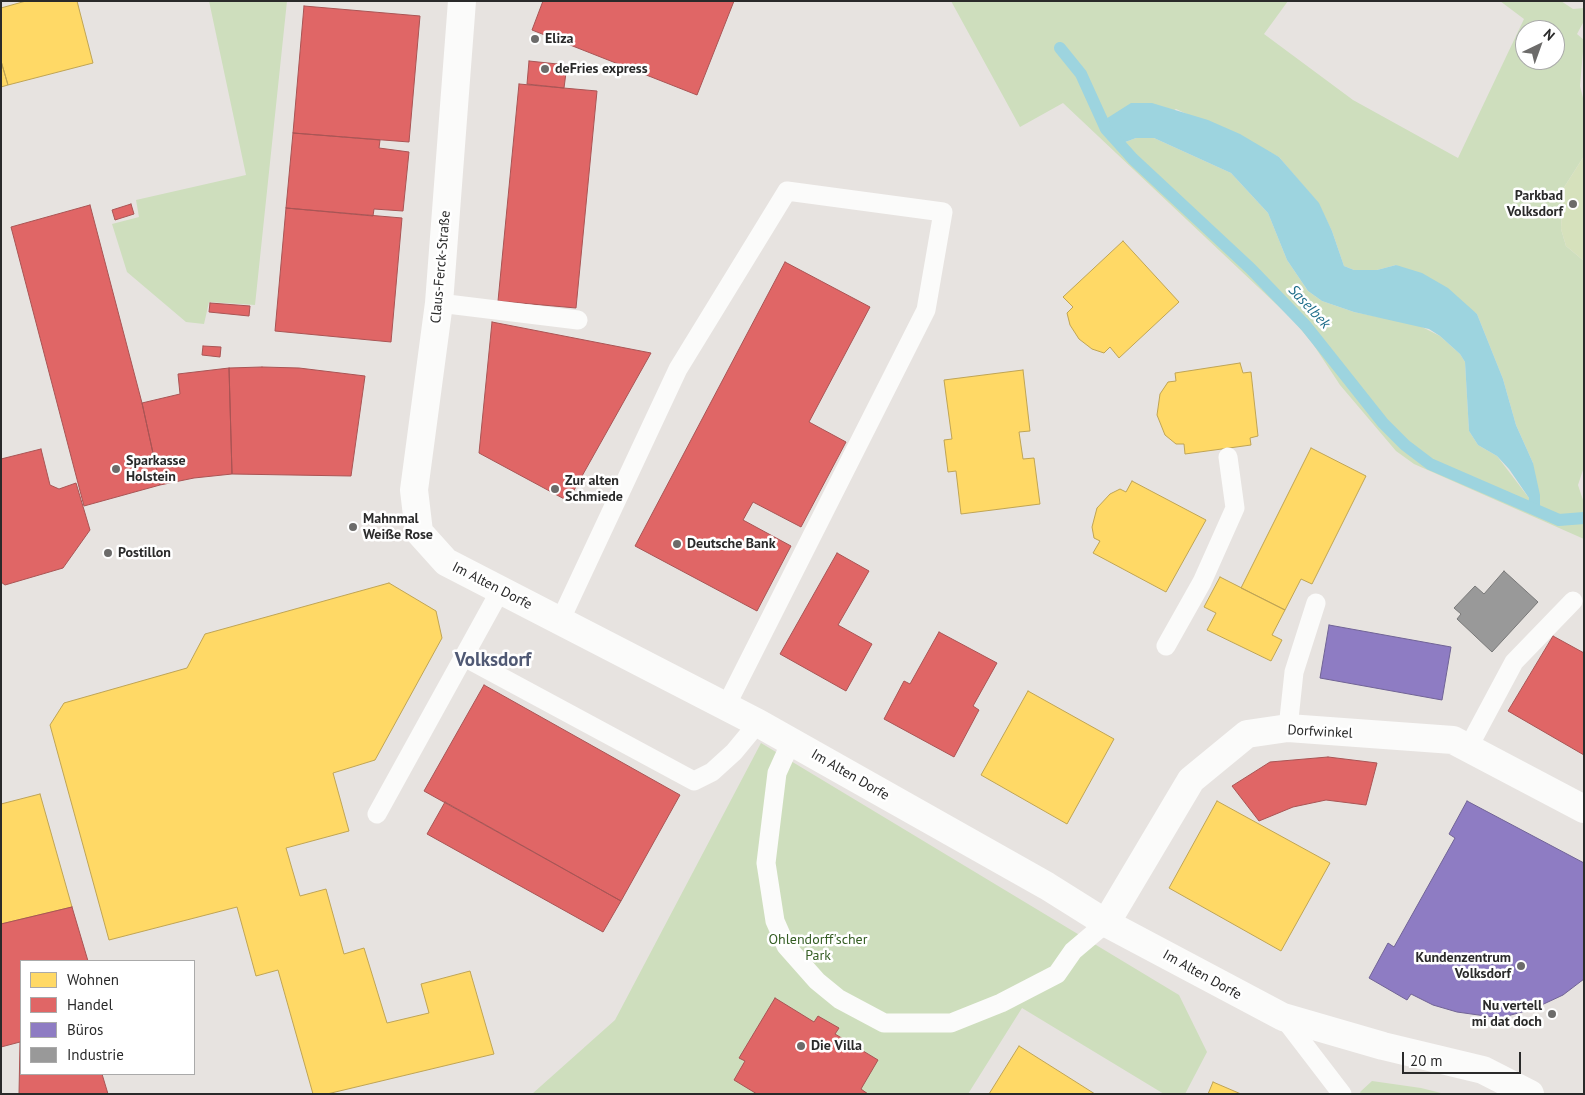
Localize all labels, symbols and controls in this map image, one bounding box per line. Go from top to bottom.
north arrow [1515,20,1565,70]
text: N [1540,25,1559,44]
place label: Eliza [545,31,574,47]
marker: Eliza [529,33,541,45]
place label: deFries express [555,61,648,77]
marker: deFries express [539,63,551,75]
place label: Parkbad Volksdorf [1507,188,1563,220]
marker: Parkbad Volksdorf [1567,198,1579,210]
street label: Claus-Ferck-Straße [428,210,454,324]
water label: Saselbek [1284,281,1334,333]
place label: Sparkasse Holstein [126,453,186,486]
marker: Sparkasse Holstein [110,463,122,475]
place label: Zur alten Schmiede [565,473,623,506]
marker: Zur alten Schmiede [549,483,561,495]
place label: Mahnmal Weiße Rose [363,511,433,544]
marker: Mahnmal Weiße Rose [347,521,359,533]
place label: Deutsche Bank [687,536,776,552]
marker: Deutsche Bank [671,538,683,550]
place label: Postillon [118,545,171,561]
marker: Postillon [102,547,114,559]
street label: Im Alten Dorfe [449,559,535,613]
district label: Volksdorf [455,650,531,672]
street label: Dorfwinkel [1287,722,1353,742]
street label: Im Alten Dorfe [808,746,892,804]
park label: Ohlendorff'scher Park [769,932,867,964]
street label: Im Alten Dorfe [1160,946,1244,1004]
place label: Kundenzentrum Volksdorf [1416,950,1511,982]
legend [20,960,195,1075]
marker: Kundenzentrum Volksdorf [1515,960,1527,972]
text: Wohnen [67,970,119,989]
text: Handel [67,995,113,1014]
place label: Nu vertell mi dat doch [1472,998,1542,1030]
marker: Nu vertell mi dat doch [1546,1008,1558,1020]
text: Büros [67,1020,103,1039]
place label: Die Villa [811,1038,862,1054]
marker: Die Villa [795,1040,807,1052]
scale bar [1405,1042,1524,1074]
text: Industrie [67,1045,124,1064]
text: 20 m [1410,1051,1443,1070]

